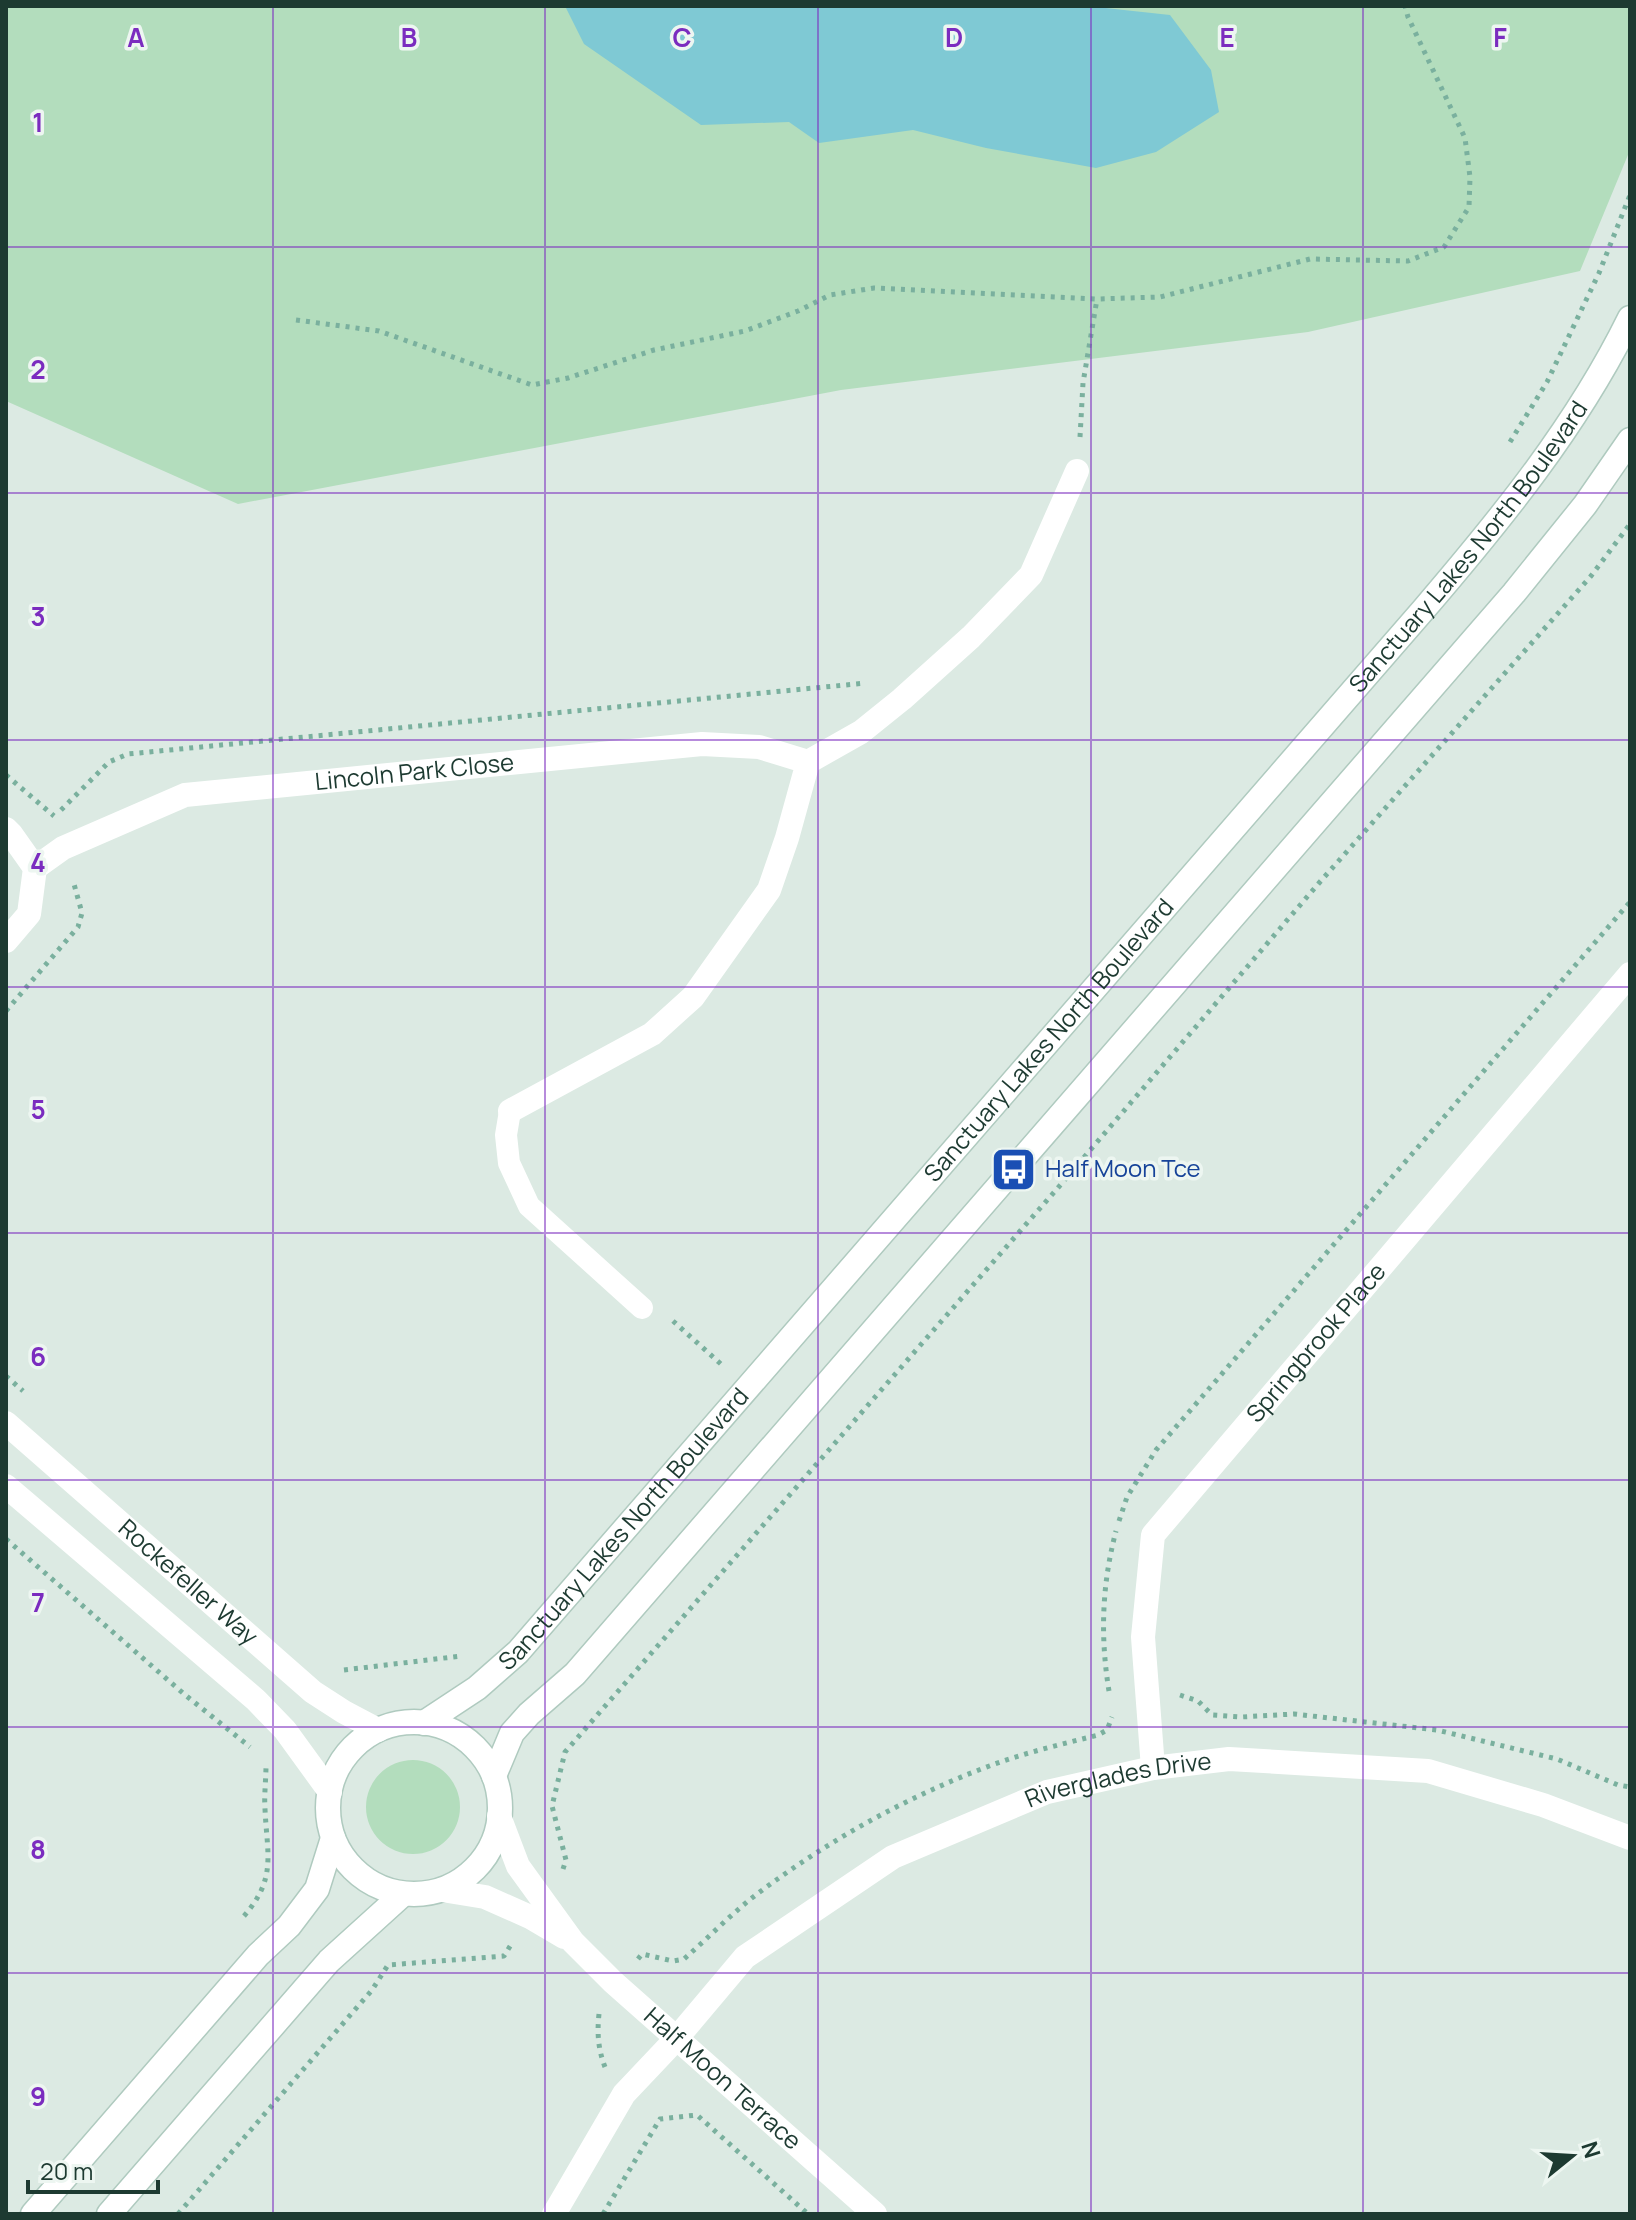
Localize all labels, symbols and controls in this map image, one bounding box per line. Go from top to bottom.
text: A [127,19,145,55]
text: B [401,19,417,55]
text: C [672,19,692,55]
text: D [945,19,963,55]
text: E [1219,19,1235,55]
text: F [1493,19,1507,55]
text: 1 [32,104,44,140]
text: 2 [30,351,46,387]
street label: Sanctuary Lakes North Boulevard [1341,394,1594,699]
text: 3 [30,598,46,634]
street label: Lincoln Park Close [313,745,515,797]
text: 4 [30,844,46,880]
street label: Sanctuary Lakes North Boulevard [916,891,1180,1188]
text: 5 [30,1091,46,1127]
bus stop icon: Half Moon Tce [990,1145,1038,1193]
place label: Half Moon Tce [1045,1151,1201,1184]
street label: Springbrook Place [1238,1255,1393,1429]
text: 6 [30,1338,46,1374]
street label: Sanctuary Lakes North Boulevard [491,1380,755,1677]
street label: Rockefeller Way [112,1511,266,1652]
text: 7 [31,1584,45,1620]
street label: Riverglades Drive [1019,1743,1213,1815]
text: 8 [30,1831,46,1867]
street label: Half Moon Terrace [638,1999,809,2156]
text: 9 [30,2078,46,2114]
north arrow [1532,2116,1612,2196]
text: N [1574,2138,1608,2162]
scale bar [28,2144,158,2194]
text: 20 m [40,2154,93,2187]

